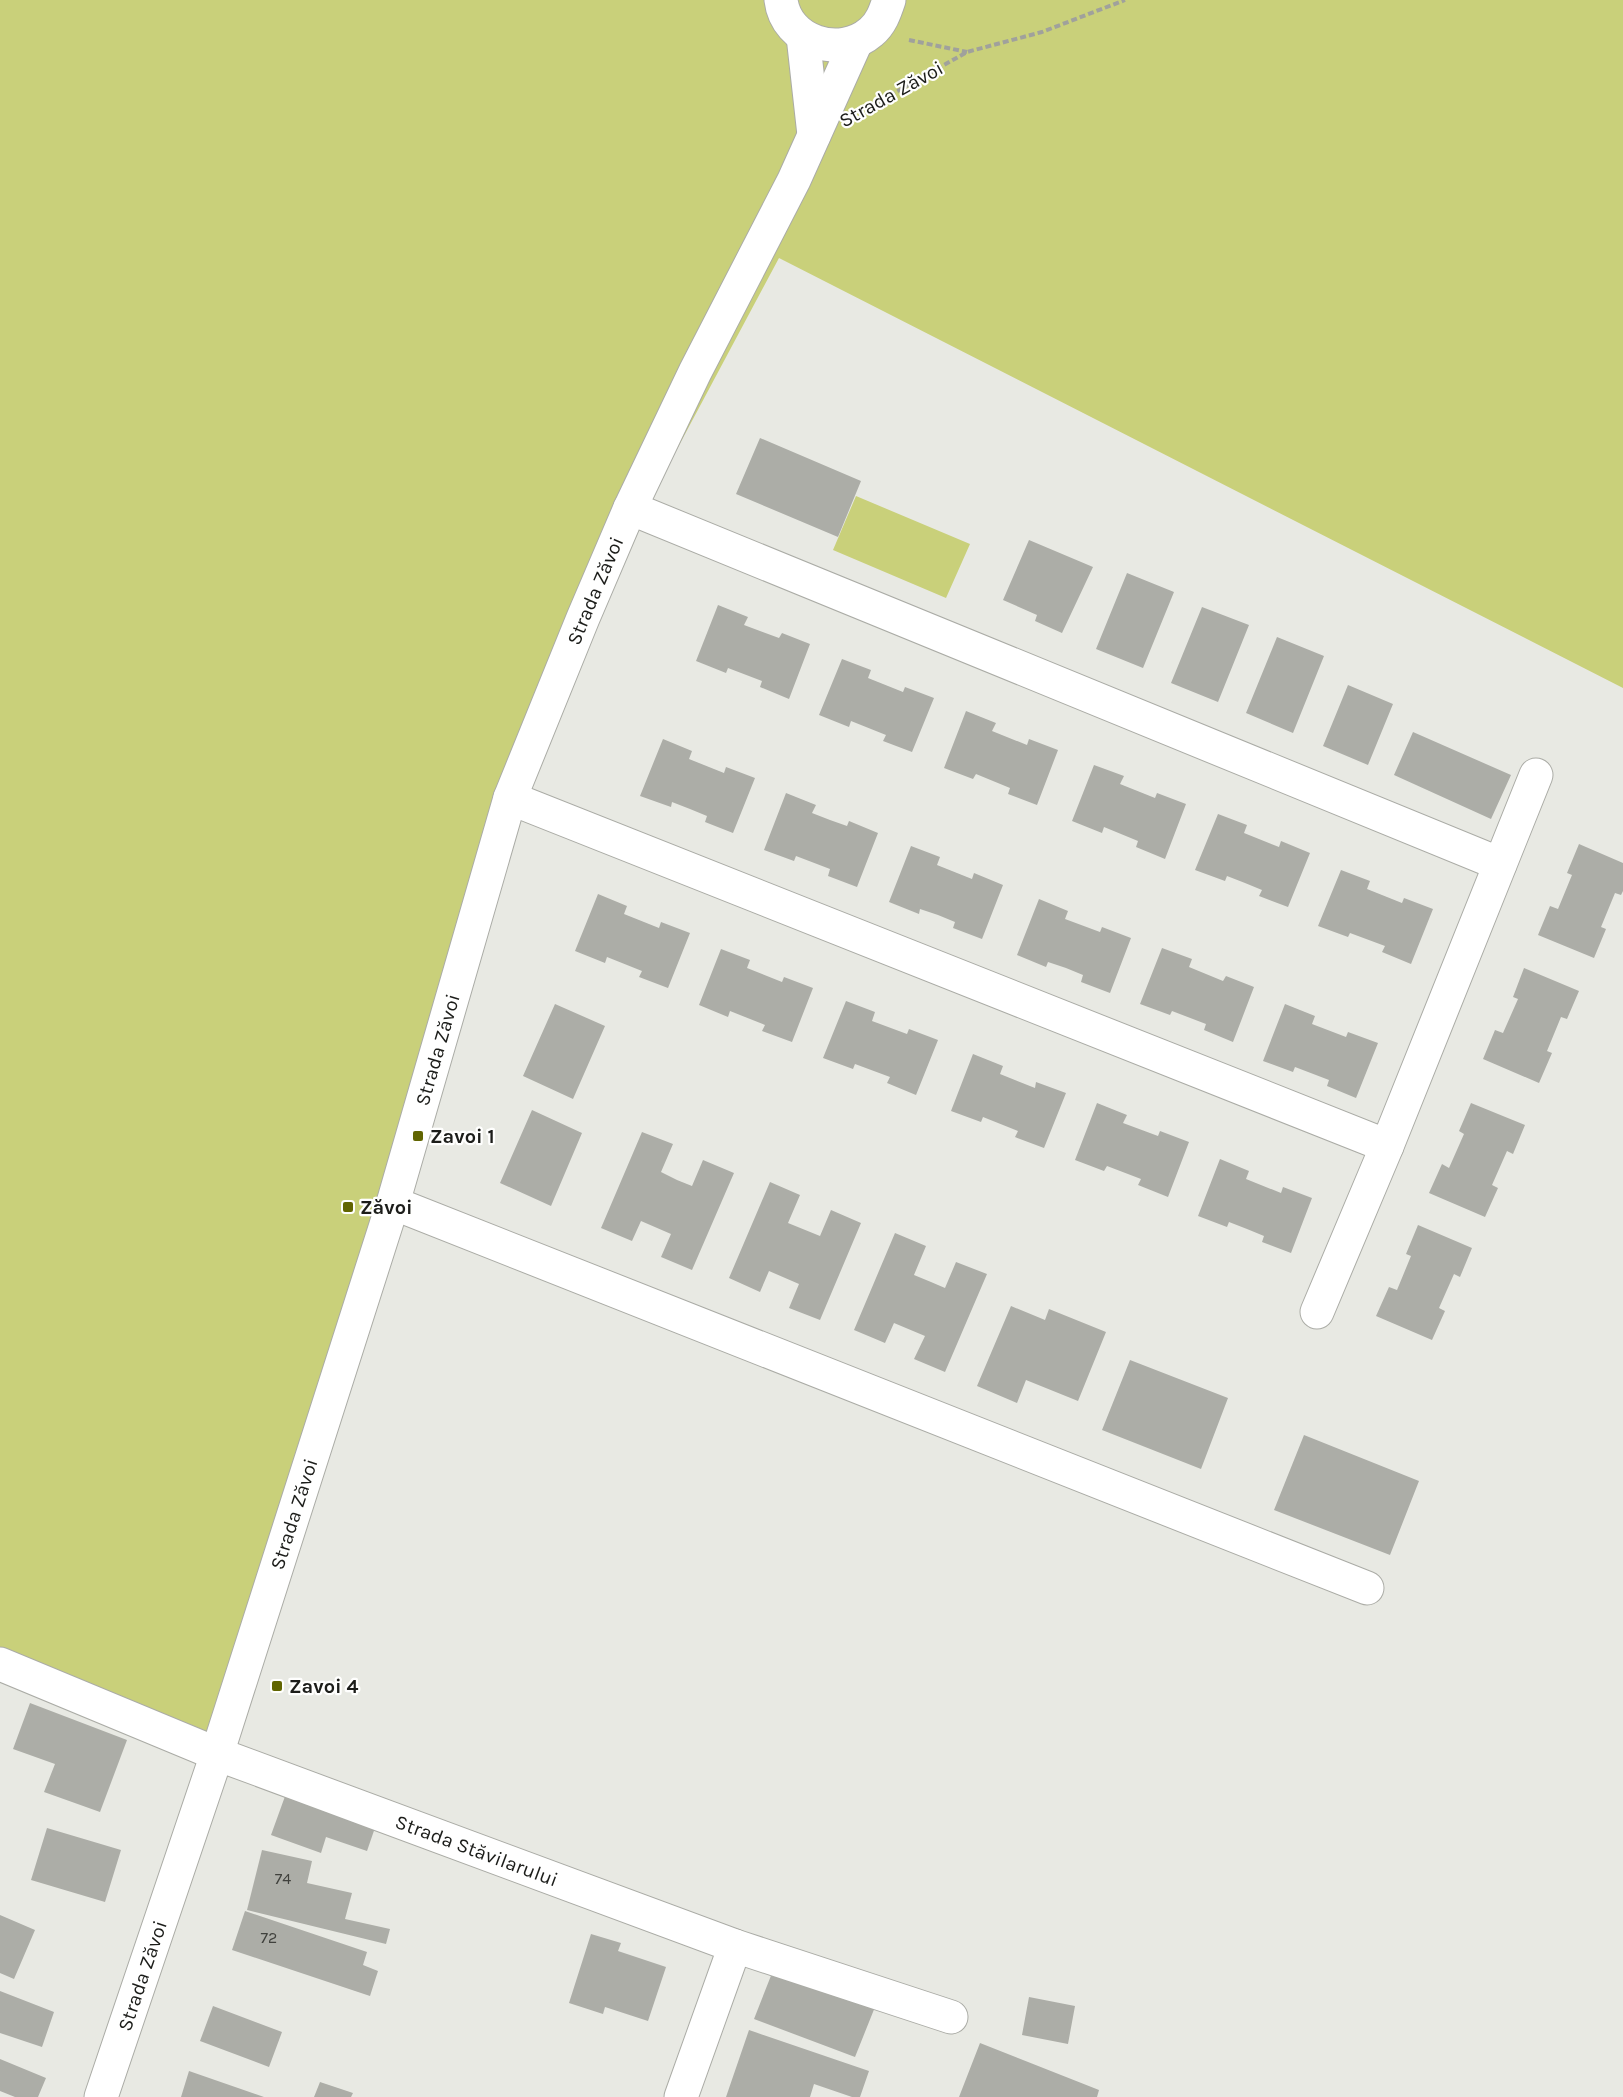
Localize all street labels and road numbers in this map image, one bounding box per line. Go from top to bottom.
street label: Strada Zăvoi [835,56,947,132]
street label: Strada Zăvoi [562,533,628,648]
street label: Strada Zăvoi [411,991,465,1109]
street label: Strada Zăvoi [266,1456,323,1573]
street label: Strada Stăvilarului [392,1810,561,1891]
street label: Strada Zăvoi [113,1918,172,2034]

